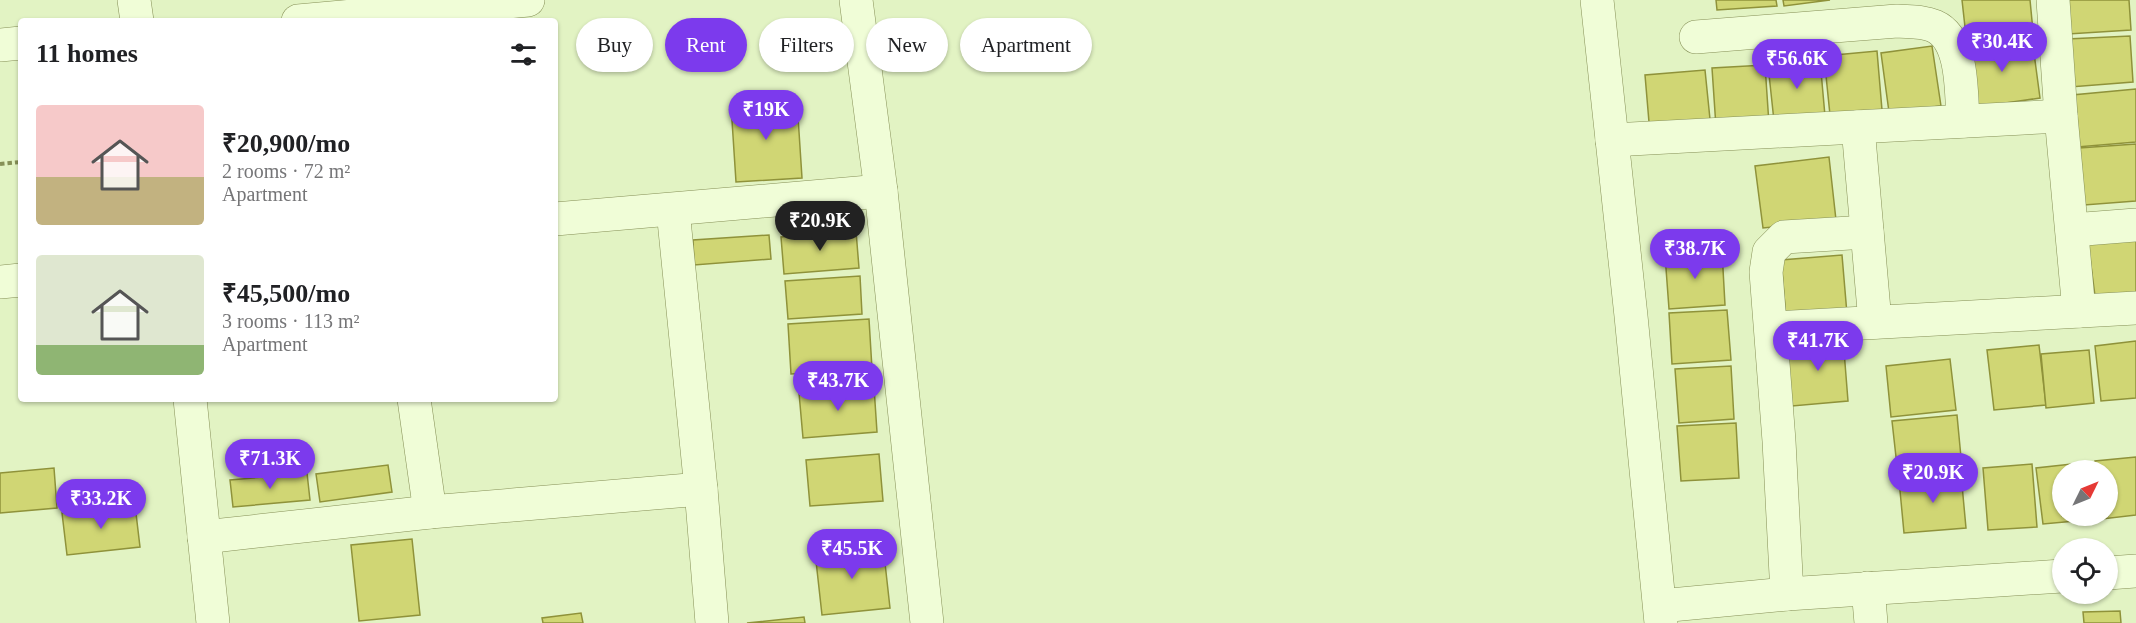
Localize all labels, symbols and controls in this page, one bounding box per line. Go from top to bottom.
chip: Buy [576,18,653,72]
chip: Rent [665,18,747,72]
chip: Filters [759,18,854,72]
chip: New [866,18,948,72]
chip: Apartment [960,18,1092,72]
pin: ₹30.4K [1953,22,2051,73]
text: ₹30.4K [1971,30,2033,52]
icon: filters [507,38,540,71]
text: 11 homes [36,39,138,68]
pin: ₹56.6K [1748,39,1846,90]
text: ₹56.6K [1766,47,1828,69]
pin: ₹19K [730,90,802,141]
text: ₹19K [743,98,790,120]
icon: home [84,129,156,201]
text: ₹20,900/mo [222,129,350,158]
text: 2 rooms · 72 m² [222,160,350,182]
text: Apartment [222,183,308,205]
pin: ₹20.9K [771,201,869,252]
text: ₹20.9K [789,209,851,231]
pin: ₹38.7K [1646,229,1744,280]
text: ₹38.7K [1664,237,1726,259]
icon: home [84,279,156,351]
text: ₹45,500/mo [222,279,350,308]
text: 3 rooms · 113 m² [222,310,359,332]
pin: ₹41.7K [1769,321,1867,372]
text: ₹41.7K [1787,329,1849,351]
text: Apartment [222,333,308,355]
pin: ₹43.7K [789,361,887,412]
text: ₹43.7K [807,369,869,391]
pin: ₹71.3K [221,439,319,490]
text: ₹71.3K [239,447,301,469]
pin: ₹20.9K [1884,453,1982,504]
north arrow [2052,460,2118,526]
map controls [2052,460,2118,604]
text: ₹20.9K [1902,461,1964,483]
pin: ₹33.2K [52,479,150,530]
text: ₹33.2K [70,487,132,509]
pin: ₹45.5K [803,529,901,580]
text: ₹45.5K [821,537,883,559]
button: locate [2052,538,2118,604]

